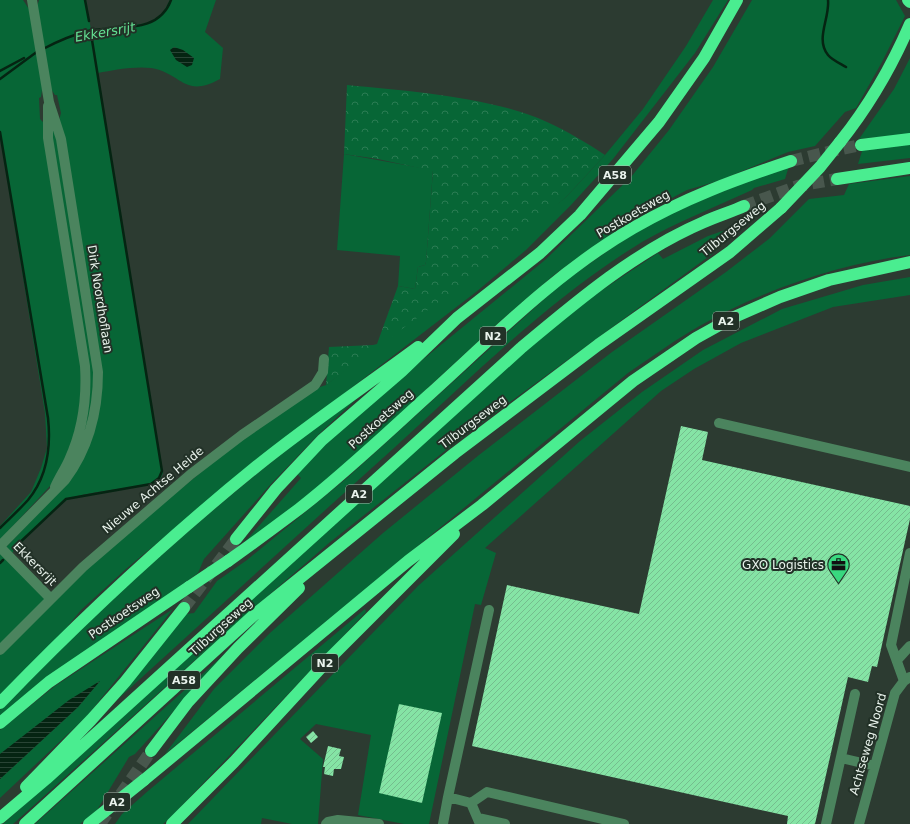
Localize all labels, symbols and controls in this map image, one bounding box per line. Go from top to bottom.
water label: Ekkersrijt [74,19,137,45]
road number: A58 [599,166,631,184]
street label: Postkoetsweg [594,187,672,241]
street label: Tilburgseweg [697,199,768,260]
street label: Dirk Noordhoflaan [85,244,115,354]
road number: A2 [713,312,739,330]
road number: N2 [480,327,506,345]
street label: Postkoetsweg [346,386,416,452]
street label: Tilburgseweg [436,392,509,452]
street label: Nieuwe Achtse Heide [100,444,206,536]
road number: A2 [346,485,372,503]
street label: Ekkersrijt [10,539,60,589]
office icon: GXO Logistics [826,552,852,585]
place label: GXO Logistics [742,558,824,572]
street label: Postkoetsweg [86,584,162,642]
street label: Tilburgseweg [186,595,255,660]
road number: N2 [312,654,338,672]
road number: A58 [168,671,200,689]
street label: Achtseweg Noord [847,692,889,796]
road number: A2 [104,793,130,811]

